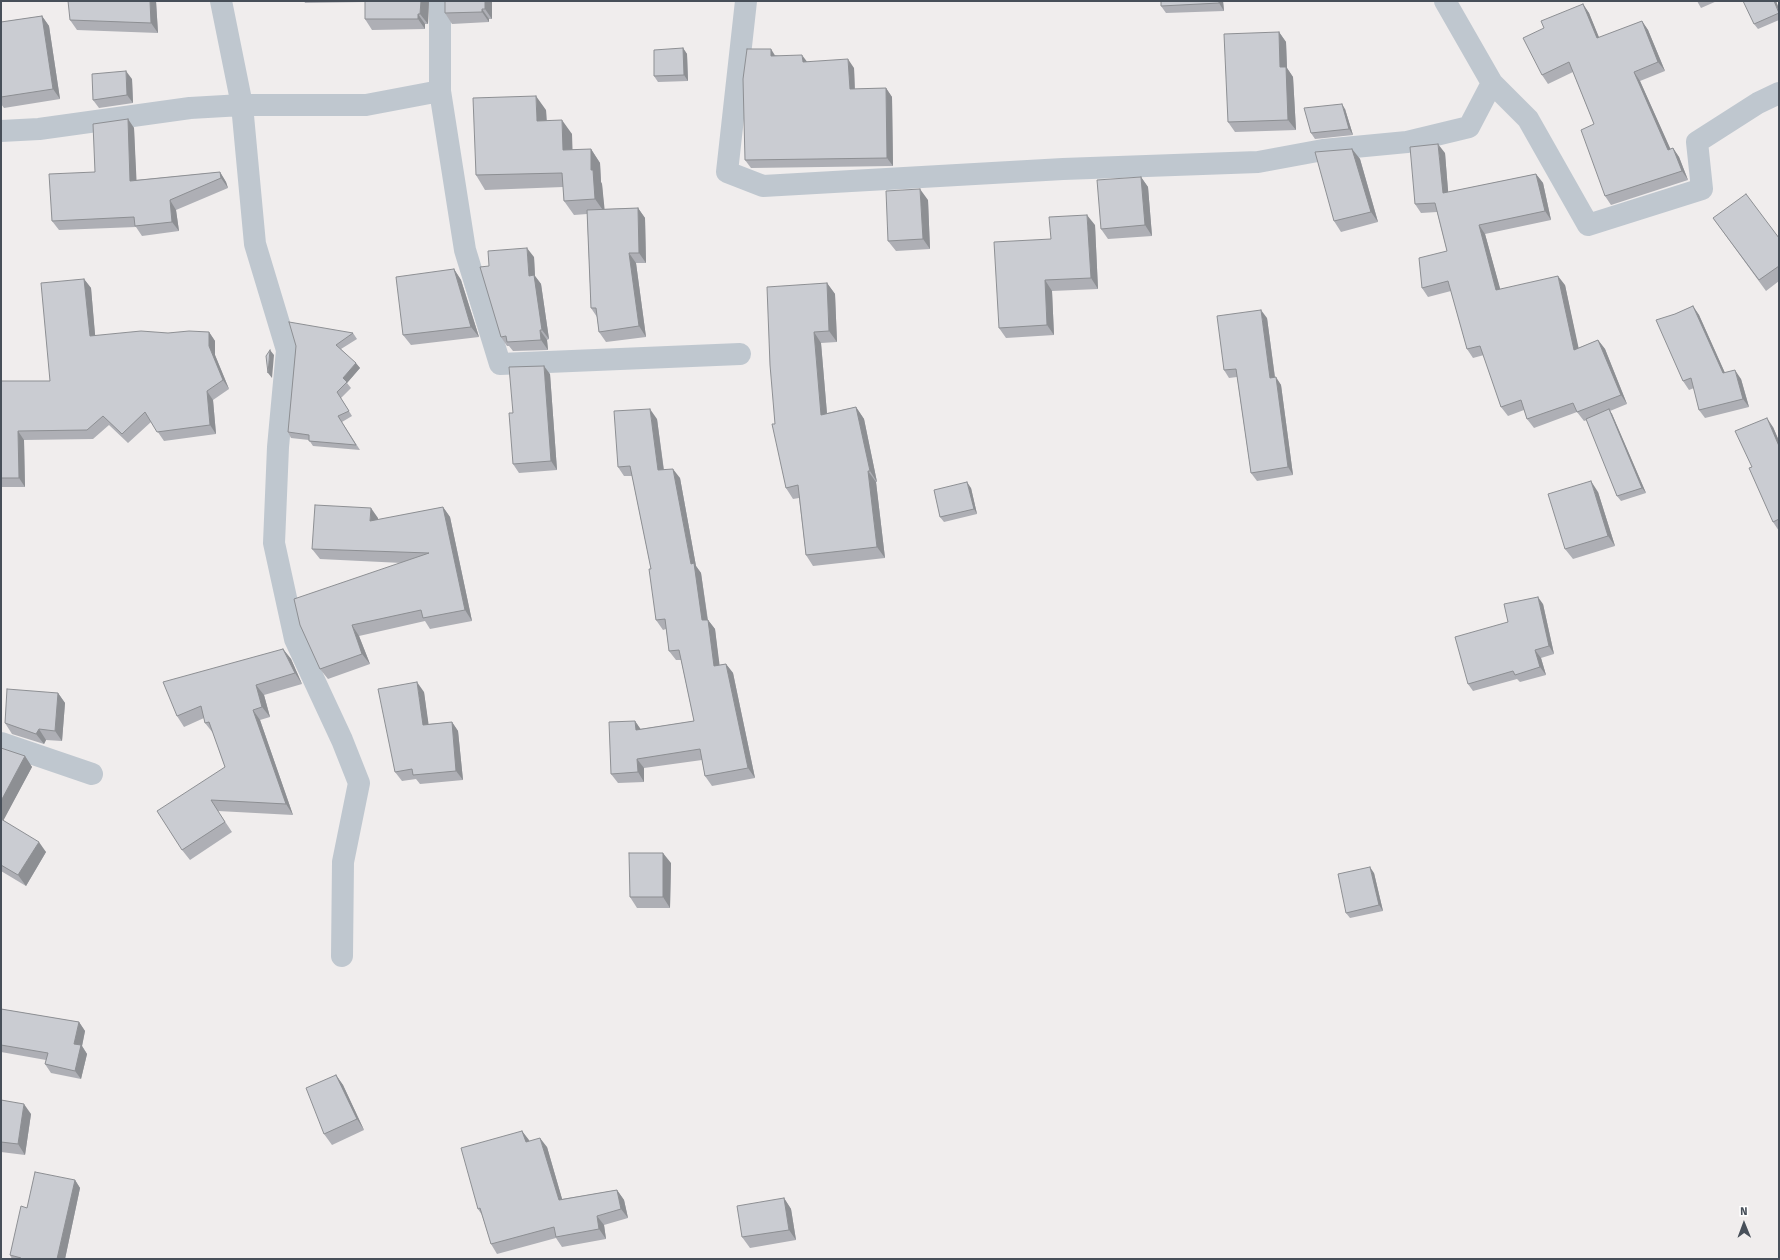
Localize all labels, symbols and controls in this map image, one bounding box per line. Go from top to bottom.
north arrow [1724,1204,1764,1244]
text: N [1740,1205,1748,1218]

